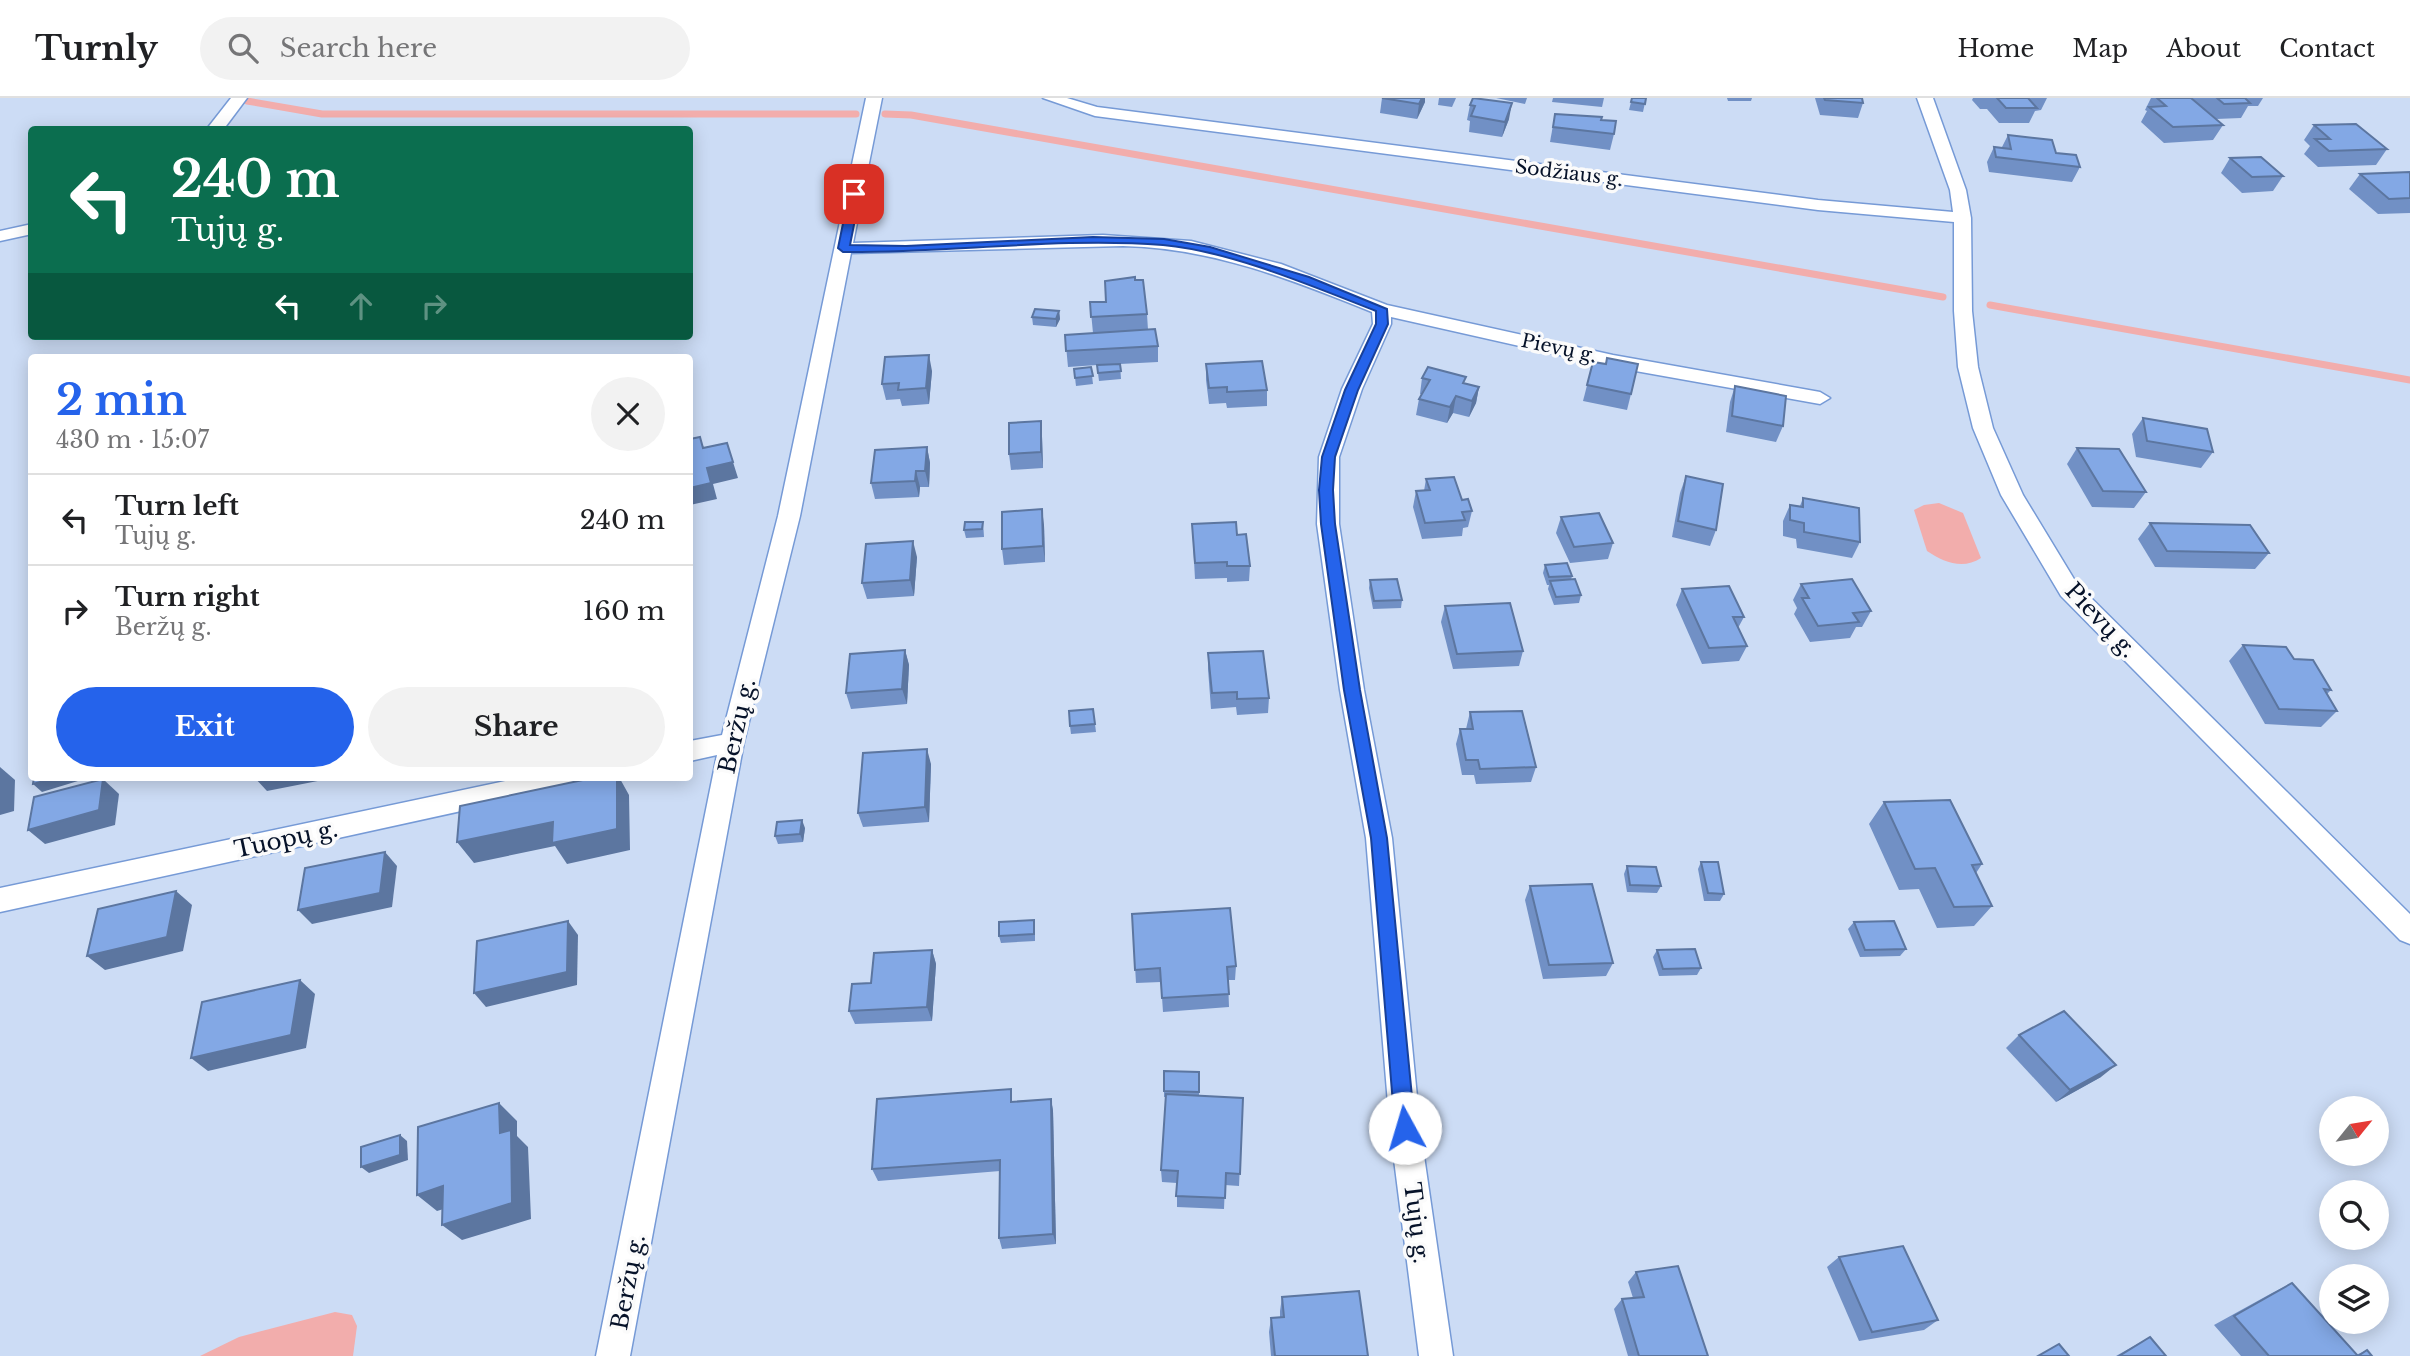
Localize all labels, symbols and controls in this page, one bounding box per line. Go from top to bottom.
search box [200,17,690,80]
text: Turnly [35,28,158,69]
icon: search [224,29,262,67]
text: Search here [280,32,437,64]
text: Home [1958,34,2034,63]
text: Map [2072,34,2128,63]
text: About [2166,34,2241,63]
text: Contact [2279,34,2375,63]
text: 240 m [171,149,340,210]
icon: left [56,154,147,245]
street label: Sodžiaus g. [1514,155,1624,191]
pin [824,164,884,224]
icon: arrive [835,175,873,213]
text: Tujų g. [171,210,284,250]
icon: left [269,287,307,325]
icon: ahead [342,287,380,325]
icon: right [415,287,453,325]
street label: Pievų g. [1519,329,1599,367]
text: 2 min [56,374,187,426]
button: close [591,377,665,451]
text: 430 m · 15:07 [56,426,209,454]
text: Turn left [115,490,239,522]
icon: left [56,501,94,539]
text: 240 m [580,504,665,536]
text: Tujų g. [115,522,196,550]
street label: Pievų g. [2059,577,2143,663]
text: Turn right [115,581,260,613]
icon: right [56,592,94,630]
text: 160 m [583,595,665,627]
text: Beržų g. [115,613,212,641]
street label: Beržų g. [713,676,761,776]
button: Exit [56,687,354,767]
button: Share [368,687,665,767]
street label: Tuopų g. [232,814,340,864]
position arrow [1368,1091,1442,1165]
north arrow [2319,1096,2389,1166]
map controls [2319,1096,2389,1334]
button: search [2319,1180,2389,1250]
street label: Tujų g. [1398,1181,1436,1265]
street label: Beržų g. [605,1232,651,1332]
button: layers [2319,1264,2389,1334]

